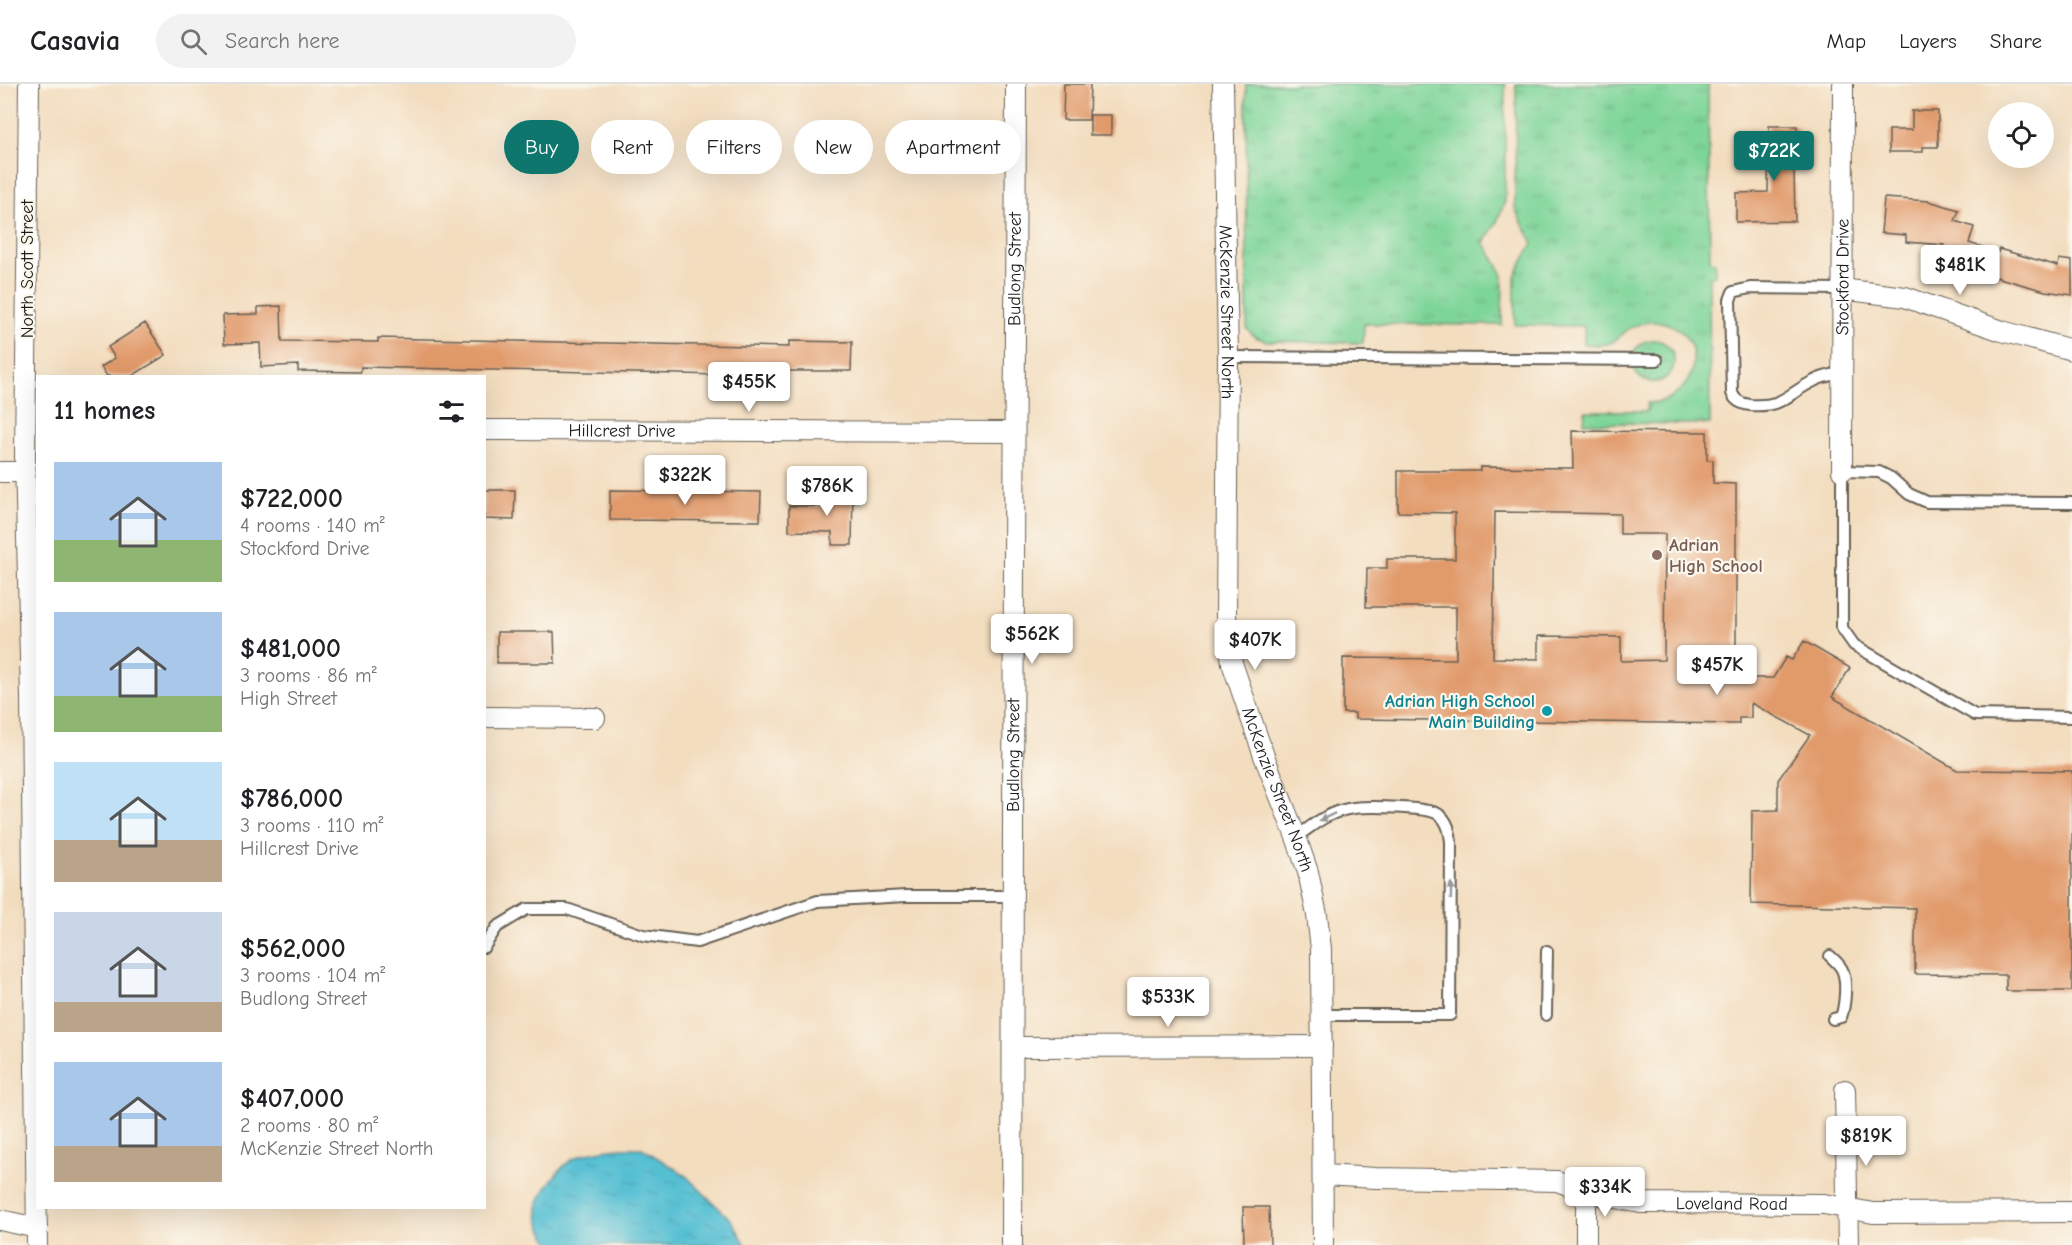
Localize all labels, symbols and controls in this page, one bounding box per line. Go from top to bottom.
search box [156,14,576,68]
text: Casavia [30,25,120,57]
icon: search [177,25,210,58]
text: Search here [225,28,340,54]
text: Map [1827,29,1866,53]
text: Layers [1899,29,1957,53]
text: Share [1990,29,2042,53]
map controls [1988,102,2054,168]
button: locate [1988,102,2054,168]
chip: Buy [504,120,579,174]
chip: Rent [591,120,674,174]
chip: Filters [686,120,782,174]
chip: New [794,120,873,174]
chip: Apartment [885,120,1021,174]
pin: $722K [1732,131,1816,182]
text: $722K [1748,139,1800,162]
street label: North Scott Street [17,199,38,338]
street label: Budlong Street [1004,211,1025,326]
street label: Stockford Drive [1832,219,1853,335]
street label: McKenzie Street North [1215,225,1239,399]
pin: $481K [1918,245,2002,296]
text: $481K [1935,253,1985,276]
pin: $455K [707,362,791,413]
text: $455K [722,370,776,393]
icon: filters [435,395,468,428]
text: 11 homes [54,396,155,426]
street label: Hillcrest Drive [568,420,676,441]
pin: $322K [643,455,727,506]
text: $322K [658,463,712,486]
pin: $786K [785,466,869,517]
text: $786K [801,474,853,497]
text: $722,000 [240,484,343,514]
icon: home [102,486,174,558]
text: 4 rooms · 140 m² [240,514,385,537]
place label: Adrian High School [1669,535,1763,577]
text: Stockford Drive [240,537,370,560]
marker: Adrian High School [1650,548,1664,562]
pin: $562K [990,614,1074,665]
pin: $407K [1213,620,1297,671]
text: $562K [1005,622,1059,645]
text: $407K [1228,628,1282,651]
text: $481,000 [240,634,341,664]
icon: home [102,636,174,708]
pin: $457K [1675,645,1759,696]
text: $457K [1691,653,1743,676]
text: 3 rooms · 86 m² [240,664,377,687]
text: High Street [240,687,337,710]
place label: Adrian High School Main Building [1385,691,1535,733]
street label: Budlong Street [1003,697,1024,812]
street label: McKenzie Street North [1237,704,1318,875]
marker: Adrian High School Main Building [1540,704,1554,718]
text: $786,000 [240,784,343,814]
icon: home [102,786,174,858]
one-way arrow [1317,812,1335,822]
text: 3 rooms · 110 m² [240,814,384,837]
text: Hillcrest Drive [240,837,359,860]
one-way arrow [1446,882,1455,901]
text: $562,000 [240,934,346,964]
icon: home [102,936,174,1008]
text: 3 rooms · 104 m² [240,964,385,987]
pin: $533K [1126,977,1210,1028]
text: $533K [1141,985,1195,1008]
text: Budlong Street [240,987,367,1010]
text: $407,000 [240,1084,344,1114]
icon: home [102,1086,174,1158]
text: 2 rooms · 80 m² [240,1114,378,1137]
pin: $819K [1824,1116,1908,1167]
text: $819K [1840,1124,1892,1147]
text: McKenzie Street North [240,1137,433,1160]
pin: $334K [1563,1167,1647,1218]
text: $334K [1579,1175,1631,1198]
street label: Loveland Road [1676,1193,1788,1214]

